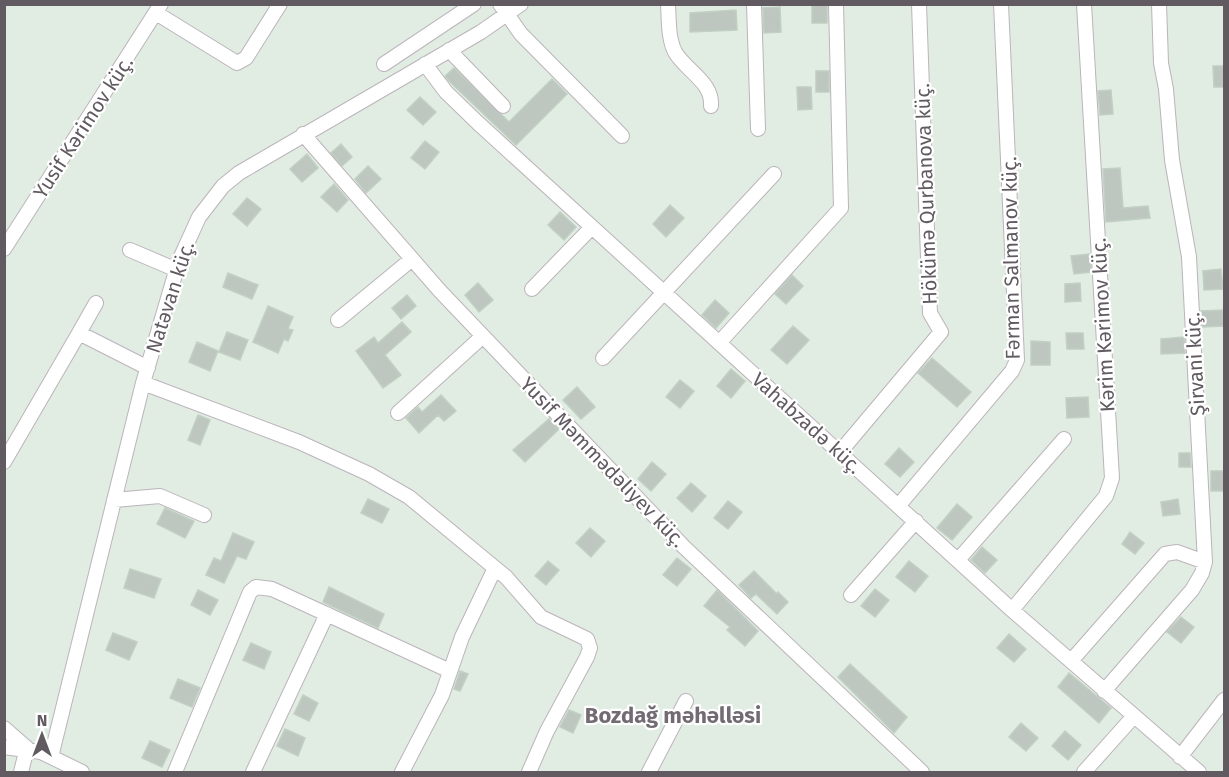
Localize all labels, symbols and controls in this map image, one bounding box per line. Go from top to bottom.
street label: Yusif Kərimov küç. [28,51,139,203]
street label: Hökümə Qurbanova küç. [910,83,943,305]
street label: Fərman Salmanov küç. [997,156,1026,360]
street label: Kərim Kərimov küç. [1086,237,1121,413]
street label: Natəvan küç. [141,238,200,356]
street label: Şirvani küç. [1180,312,1211,416]
street label: Vahabzadə küç. [746,367,867,479]
street label: Yusif Məmmədəliyev küç. [515,372,691,553]
district label: Bozdağ məhəlləsi [585,702,761,729]
north arrow [12,705,72,765]
text: N [37,711,47,730]

